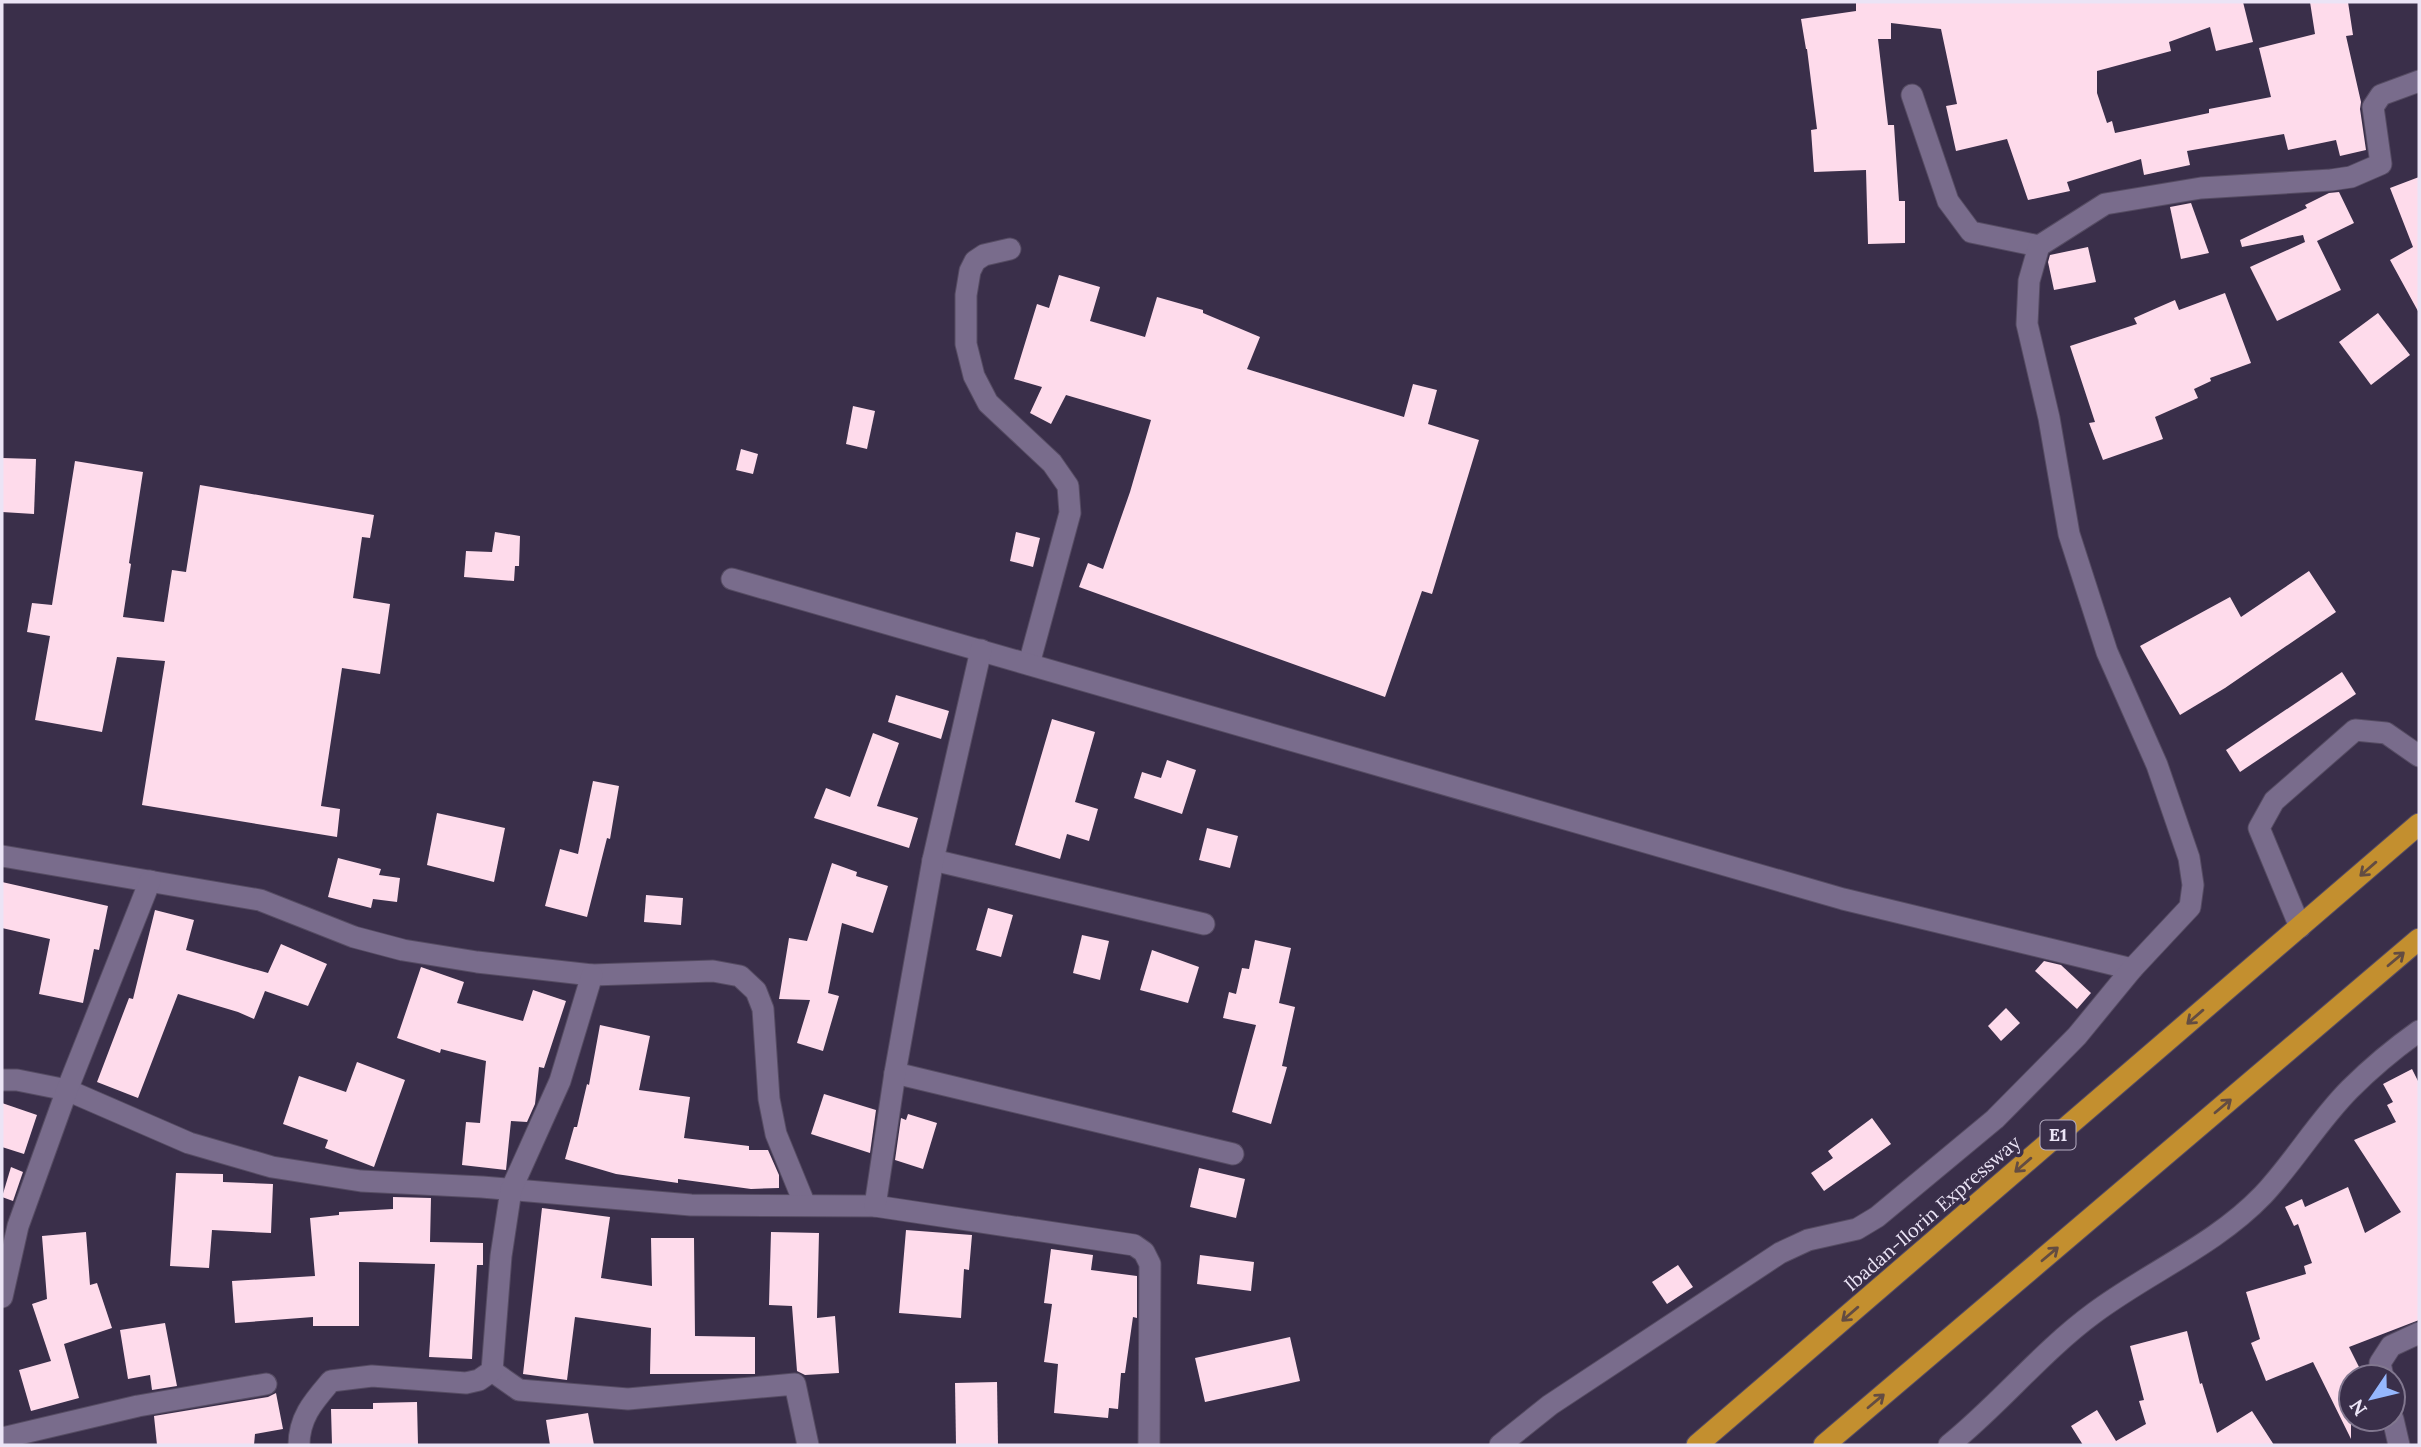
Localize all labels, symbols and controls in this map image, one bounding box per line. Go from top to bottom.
one-way arrow [2359,861,2377,877]
one-way arrow [2387,951,2405,967]
one-way arrow [2186,1009,2204,1025]
one-way arrow [2214,1098,2232,1114]
road number: E1 [2040,1120,2076,1150]
street label: Ibadan-Ilorin Expressway [1839,1130,2025,1296]
one-way arrow [2014,1157,2032,1173]
one-way arrow [2040,1246,2058,1262]
one-way arrow [1841,1306,1859,1322]
north arrow [2337,1363,2407,1433]
one-way arrow [1867,1393,1885,1409]
text: N [2344,1395,2372,1421]

